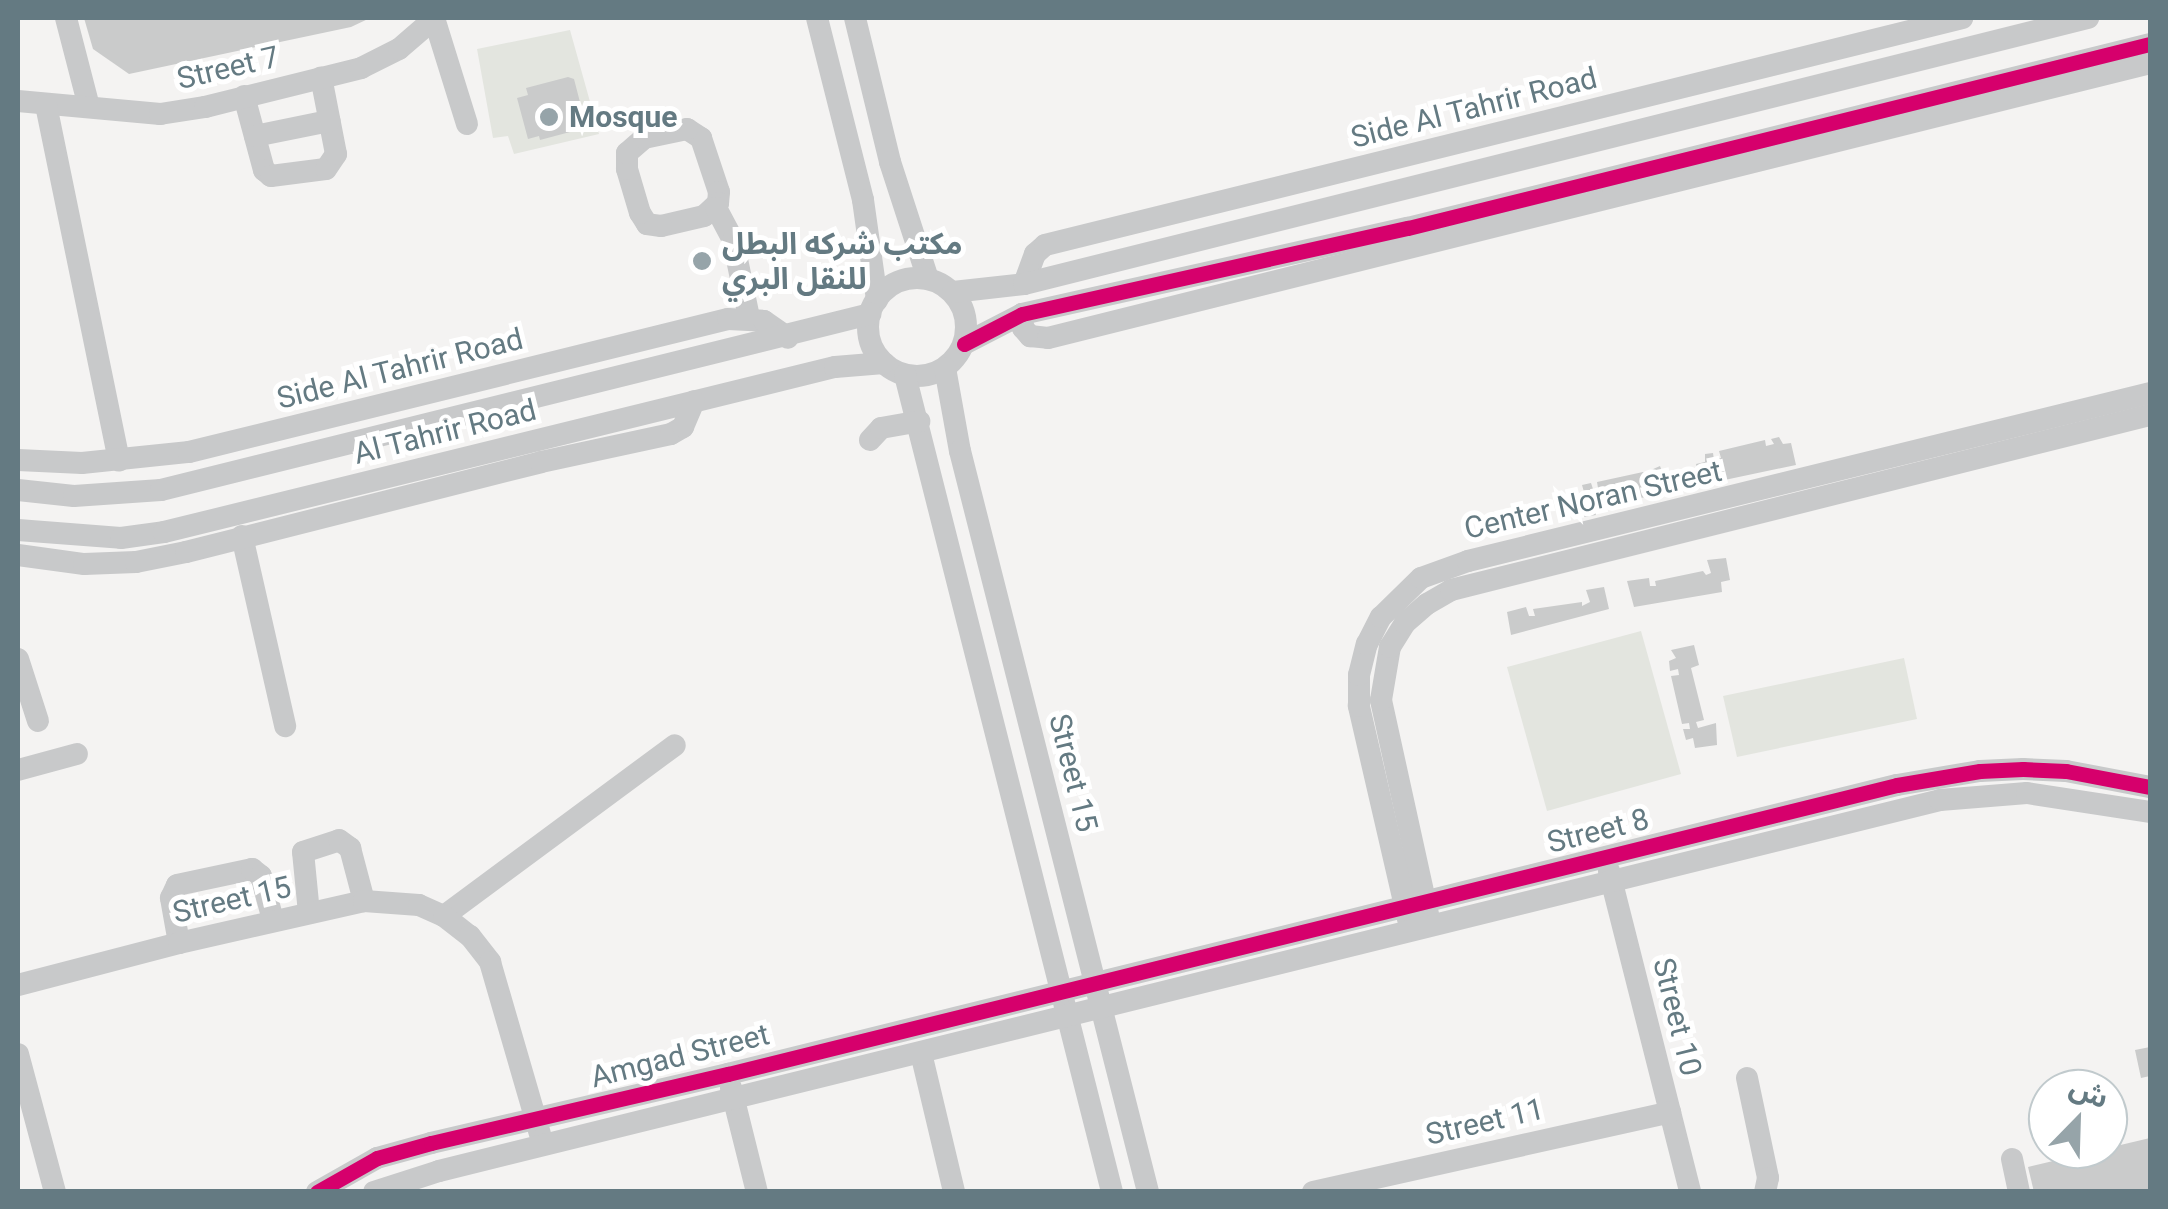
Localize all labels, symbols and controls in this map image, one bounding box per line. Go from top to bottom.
street label: Street 7 [174,39,282,97]
street label: Side Al Tahrir Road [1347,60,1601,156]
place label: Mosque [569,99,678,135]
marker: Mosque [538,106,560,128]
place label: مكتب شركه البطل للنقل البري [722,226,962,296]
marker: مكتب شركه البطل للنقل البري [691,250,713,272]
street label: Side Al Tahrir Road [273,321,527,417]
street label: Al Tahrir Road [350,392,540,472]
street label: Center Noran Street [1461,453,1725,547]
street label: Street 15 [1041,710,1105,836]
street label: Street 8 [1543,801,1653,861]
street label: Street 15 [169,869,295,931]
street label: Street 10 [1645,954,1709,1080]
street label: Amgad Street [587,1016,773,1096]
north arrow [2028,1069,2128,1169]
text: ش [2065,1070,2113,1115]
street label: Street 11 [1422,1091,1548,1153]

